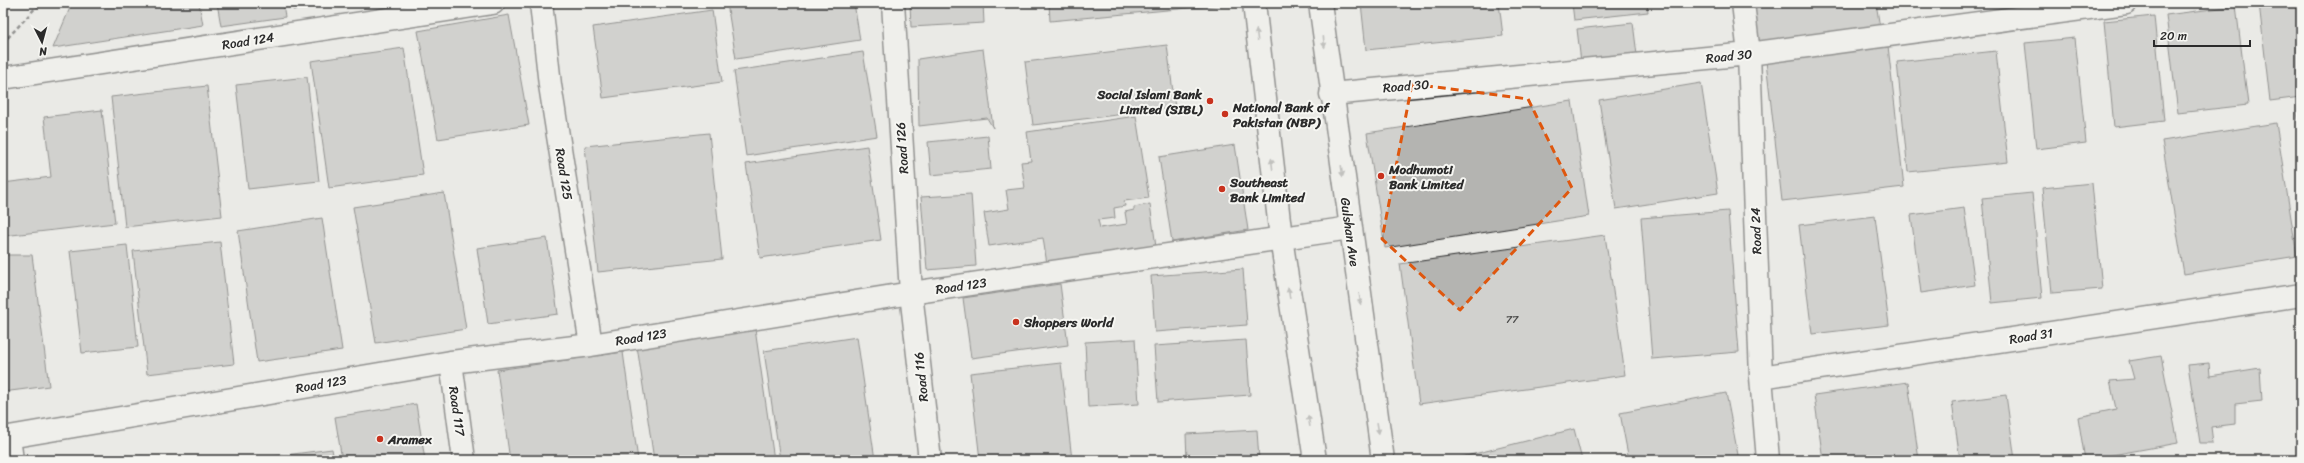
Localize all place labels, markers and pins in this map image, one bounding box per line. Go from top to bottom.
place label: Social Islami Bank Limited (SIBL) [1096,83,1203,121]
marker: Social Islami Bank Limited (SIBL) [1205,96,1215,106]
place label: National Bank of Pakistan (NBP) [1232,96,1330,134]
marker: National Bank of Pakistan (NBP) [1220,109,1230,119]
place label: Modhumoti Bank Limited [1388,158,1465,196]
place label: Southeast Bank Limited [1229,171,1306,209]
marker: Modhumoti Bank Limited [1376,171,1386,181]
marker: Southeast Bank Limited [1217,184,1227,194]
place label: Shoppers World [1023,311,1114,334]
marker: Shoppers World [1011,317,1021,327]
place label: Aramex [387,428,432,451]
marker: Aramex [375,434,385,444]

